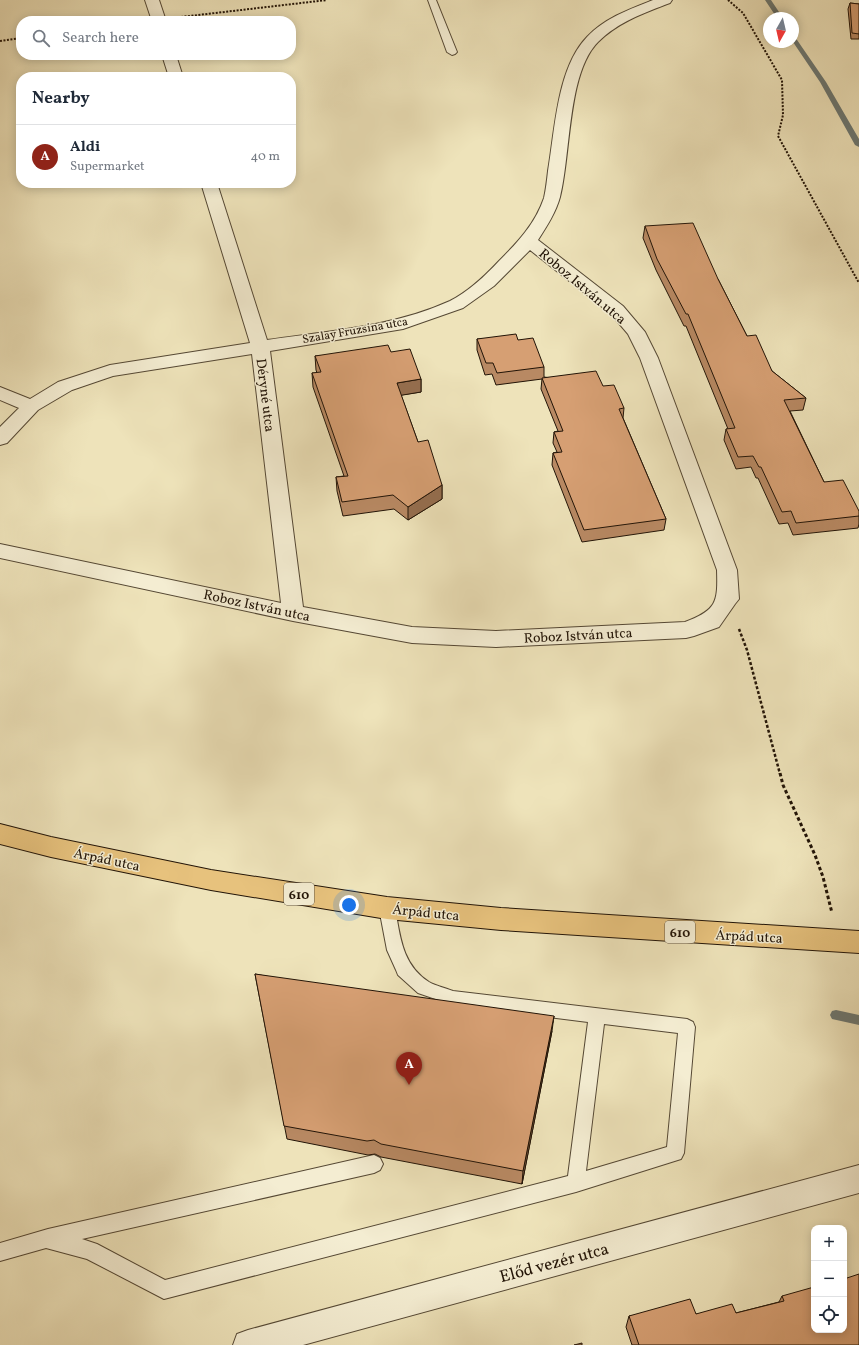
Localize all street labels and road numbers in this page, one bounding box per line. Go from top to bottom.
street label: Roboz István utca [534,245,630,329]
street label: Szalay Fruzsina utca [301,314,409,348]
street label: Déryné utca [251,357,278,433]
street label: Roboz István utca [201,586,312,627]
street label: Roboz István utca [523,624,633,649]
street label: Árpád utca [72,844,142,877]
road number: 610 [284,883,314,905]
street label: Árpád utca [391,901,460,926]
road number: 610 [665,921,695,943]
street label: Árpád utca [715,926,783,949]
street label: Előd vezér utca [497,1238,612,1289]

